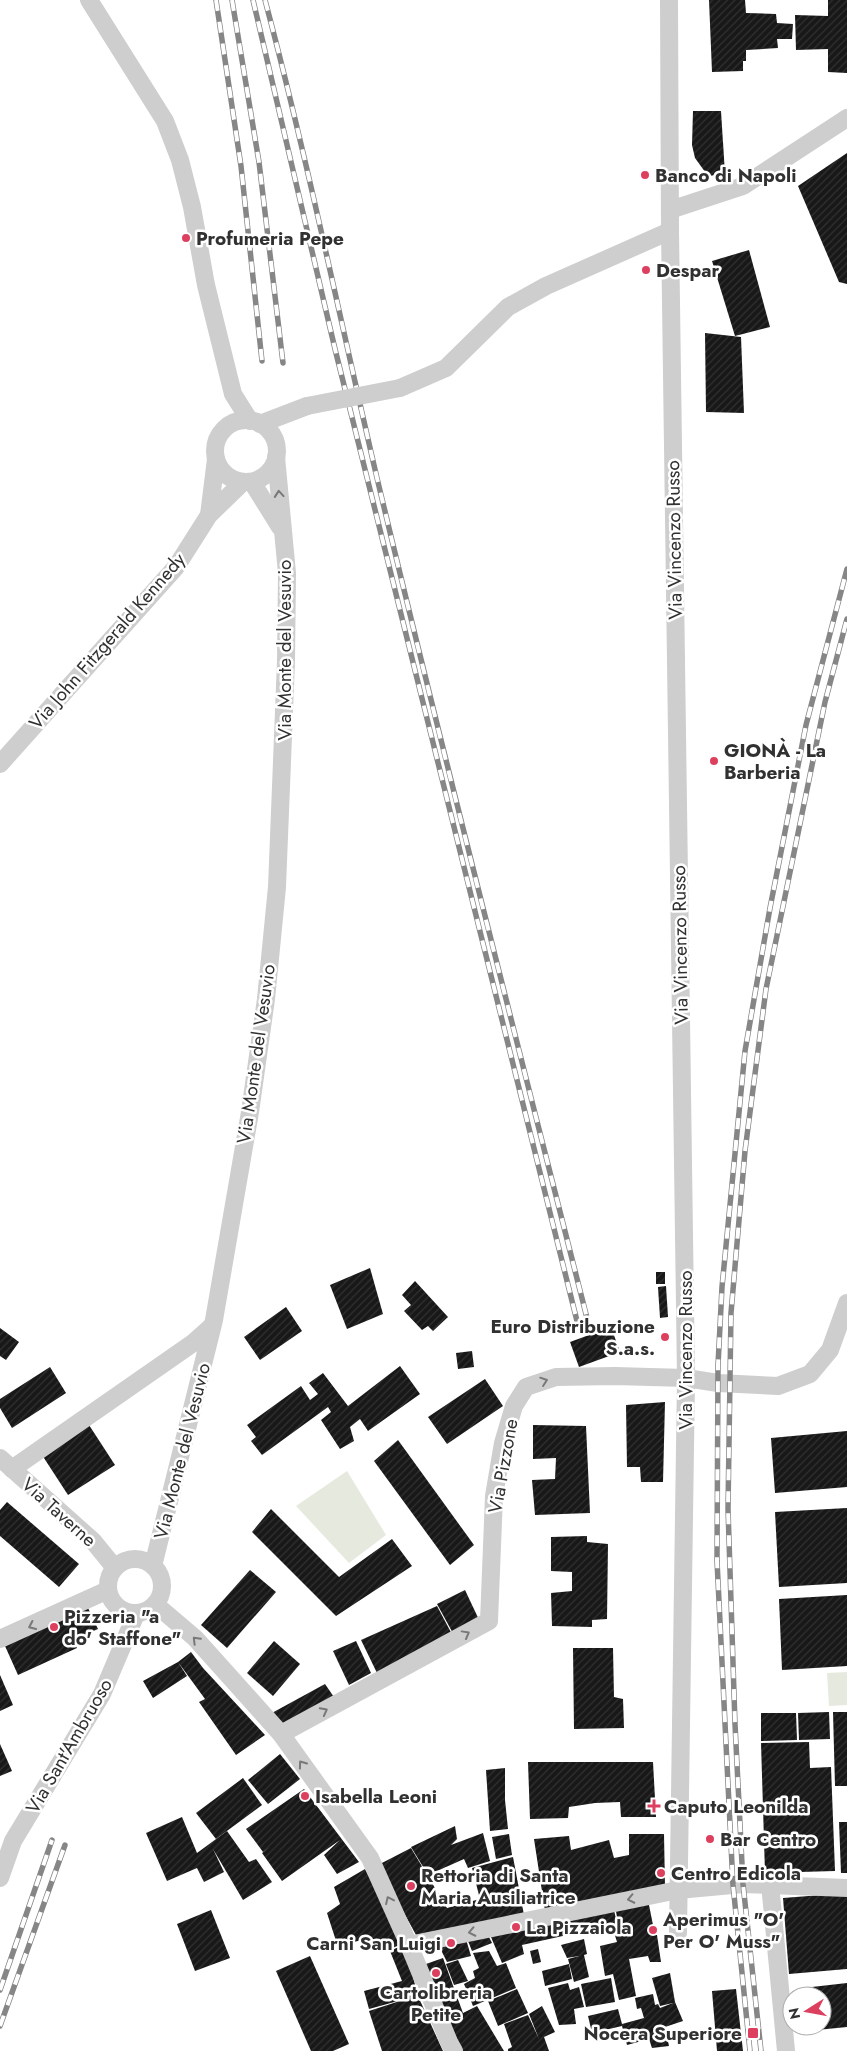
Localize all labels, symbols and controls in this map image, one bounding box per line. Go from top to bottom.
place label: Banco di Napoli [655,162,796,189]
marker: Banco di Napoli [639,169,651,181]
place label: Profumeria Pepe [196,225,344,252]
marker: Profumeria Pepe [180,232,192,244]
place label: Despar [656,257,719,284]
marker: Despar [640,264,652,276]
street label: Via Vincenzo Russo [659,460,689,620]
one-way arrow [274,490,285,498]
street label: Via John Fitzgerald Kennedy [23,546,192,735]
street label: Via Monte del Vesuvio [271,560,298,740]
place label: GIONÀ - La Barberia [724,737,826,786]
marker: GIONÀ - La Barberia [708,755,720,767]
street label: Via Vincenzo Russo [665,865,695,1025]
street label: Via Monte del Vesuvio [230,963,282,1145]
street label: Via Vincenzo Russo [672,1270,699,1430]
place label: Euro Distribuzione S.a.s. [490,1313,655,1362]
marker: Euro Distribuzione S.a.s. [659,1331,671,1343]
street label: Via Monte del Vesuvio [147,1360,217,1542]
one-way arrow [540,1377,548,1387]
street label: Via Pizzone [481,1416,525,1515]
street label: Via Taverne [16,1471,103,1553]
place label: Pizzeria "a do' Staffone" [64,1603,182,1652]
one-way arrow [28,1619,37,1630]
marker: Pizzeria "a do' Staffone" [48,1621,60,1633]
one-way arrow [461,1630,470,1640]
one-way arrow [193,1637,202,1646]
street label: Via Sant'Ambruoso [19,1673,119,1819]
one-way arrow [318,1707,327,1717]
one-way arrow [299,1760,308,1770]
place label: Isabella Leoni [315,1783,437,1810]
marker: Isabella Leoni [299,1790,311,1802]
place label: Caputo Leonilda [664,1793,809,1820]
marker: Caputo Leonilda [648,1800,660,1812]
place label: Bar Centro [720,1826,816,1853]
marker: Bar Centro [704,1833,716,1845]
place label: Centro Edicola [671,1860,801,1887]
place label: Rettoria di Santa Maria Ausiliatrice [421,1862,576,1911]
marker: Centro Edicola [655,1867,667,1879]
marker: Rettoria di Santa Maria Ausiliatrice [405,1880,417,1892]
one-way arrow [626,1894,635,1904]
one-way arrow [385,1896,395,1905]
place label: Aperimus "O' Per O' Muss" [662,1906,784,1955]
place label: La Pizzaiola [526,1914,632,1941]
marker: La Pizzaiola [510,1921,522,1933]
marker: Aperimus "O' Per O' Muss" [647,1924,659,1936]
one-way arrow [467,1926,476,1937]
place label: Carni San Luigi [306,1930,441,1957]
marker: Carni San Luigi [445,1937,457,1949]
marker: Cartolibreria Petite [430,1967,442,1979]
place label: Cartolibreria Petite [380,1979,492,2028]
north arrow [782,1986,832,2036]
text: N [783,2006,805,2021]
place label: Nocera Superiore [584,2020,742,2047]
marker: Nocera Superiore [746,2026,760,2040]

